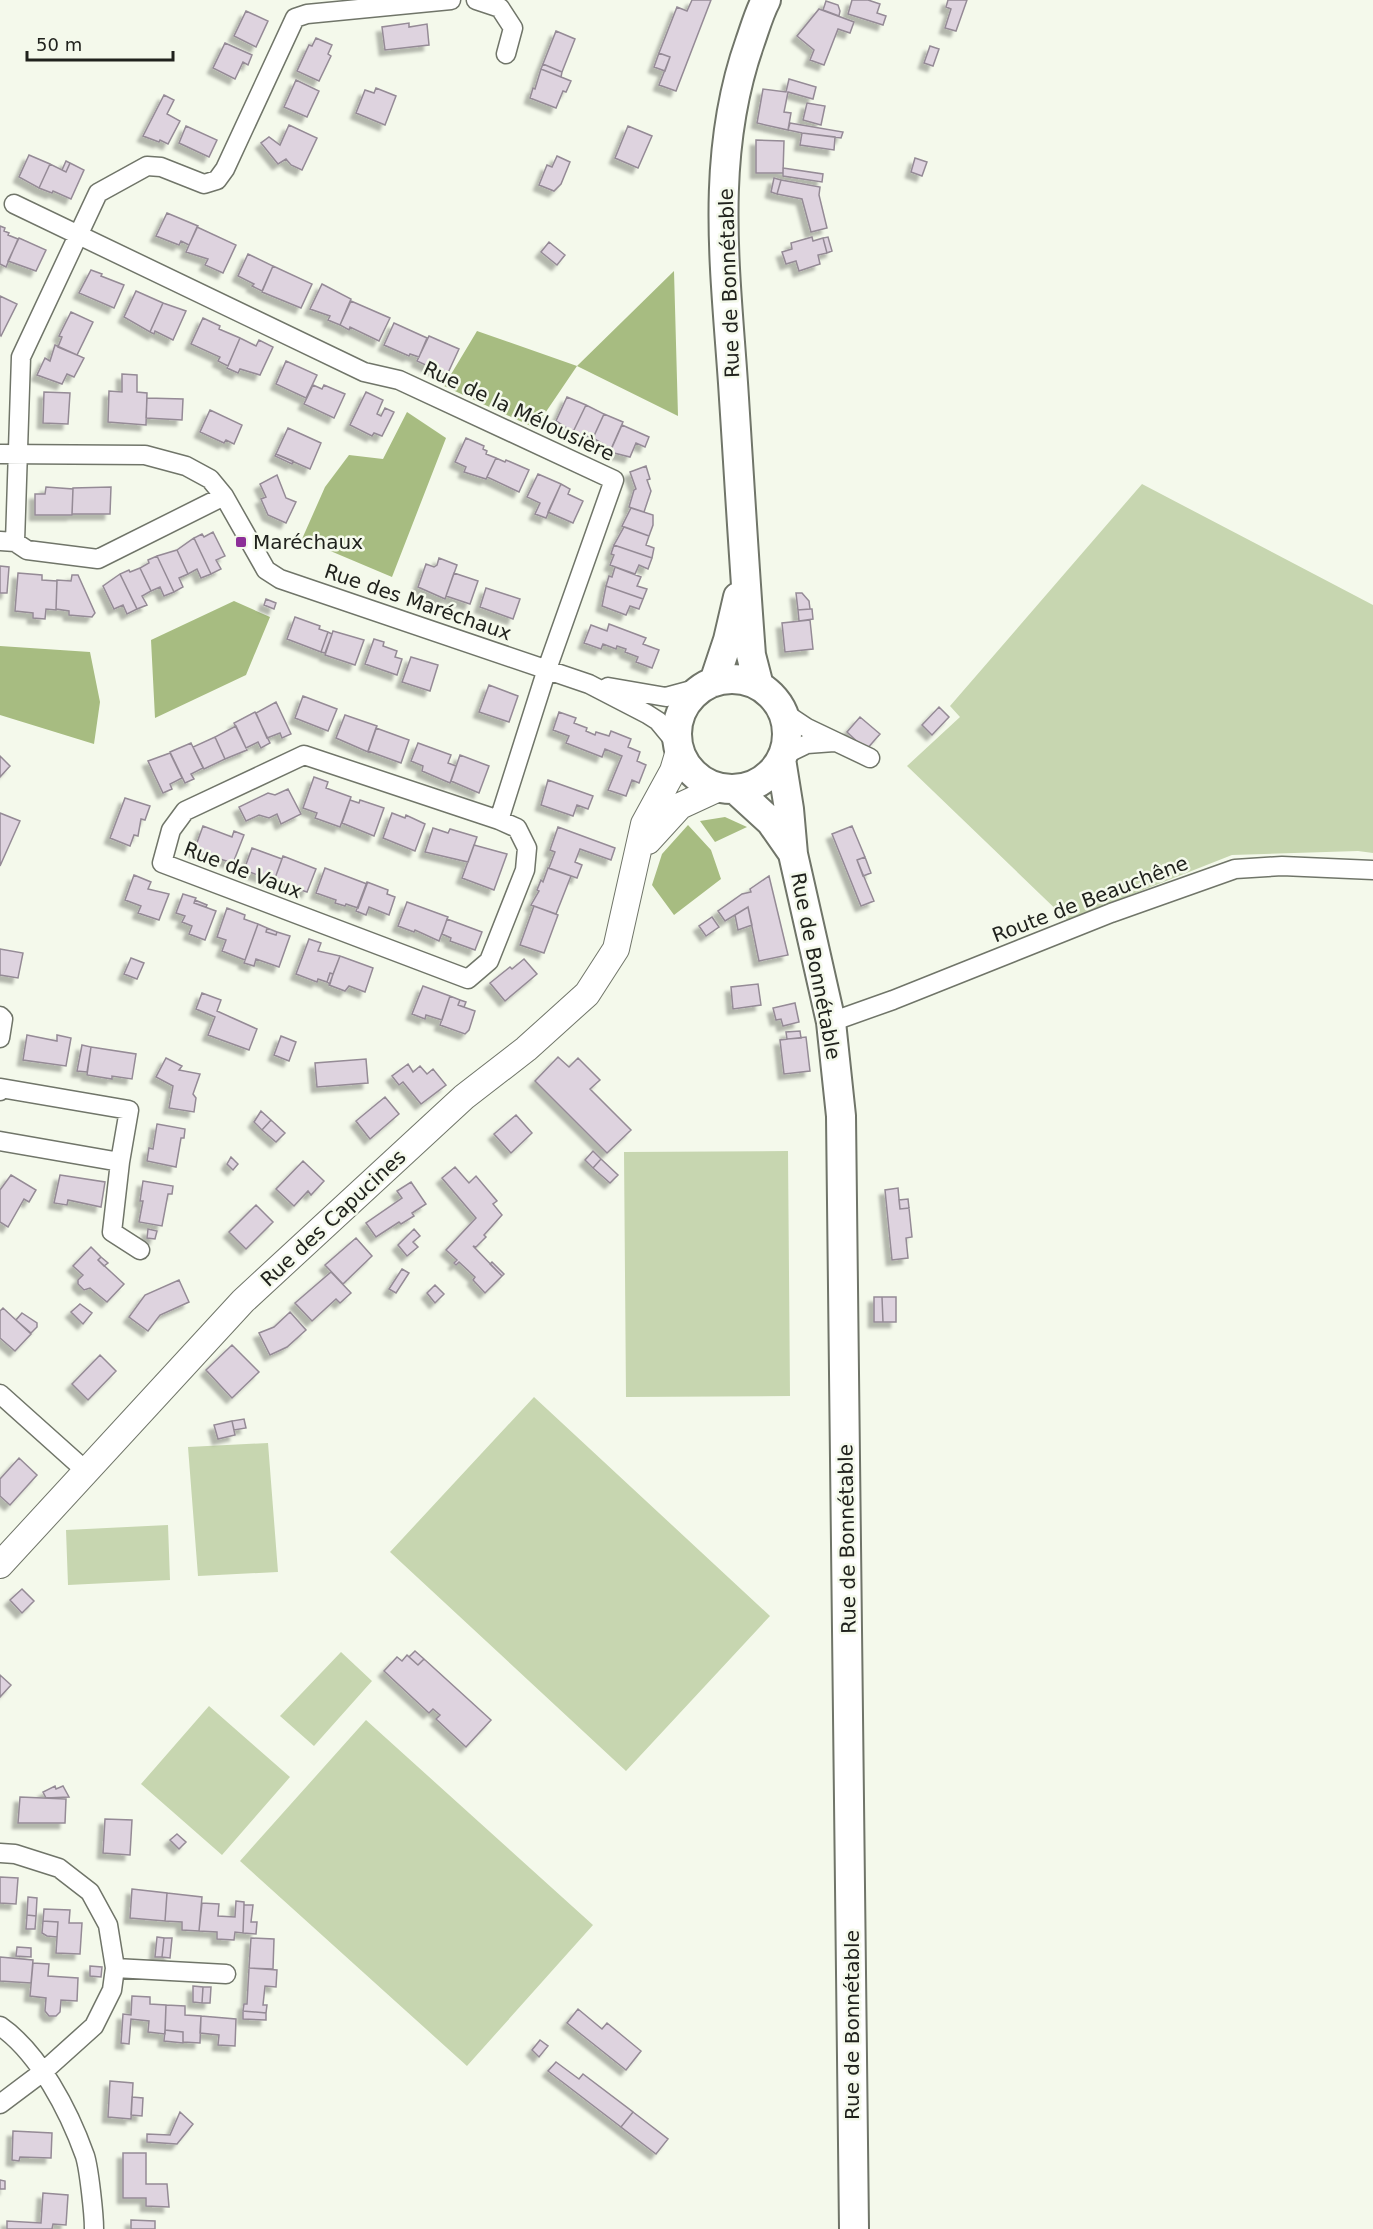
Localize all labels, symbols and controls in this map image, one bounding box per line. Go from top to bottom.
scale bar [27,24,172,62]
text: 50 m [36,34,82,55]
street label: Rue de Bonnétable [714,188,744,378]
street label: Rue de la Mélousière [420,356,618,466]
place label: Maréchaux [253,530,363,554]
marker: Maréchaux [234,535,248,549]
street label: Rue des Maréchaux [321,559,515,645]
street label: Rue de Vaux [181,836,306,904]
street label: Route de Beauchêne [989,851,1191,947]
street label: Rue de Bonnétable [786,870,846,1062]
street label: Rue des Capucines [255,1145,411,1291]
street label: Rue de Bonnétable [833,1444,861,1634]
street label: Rue de Bonnétable [840,1930,864,2120]

